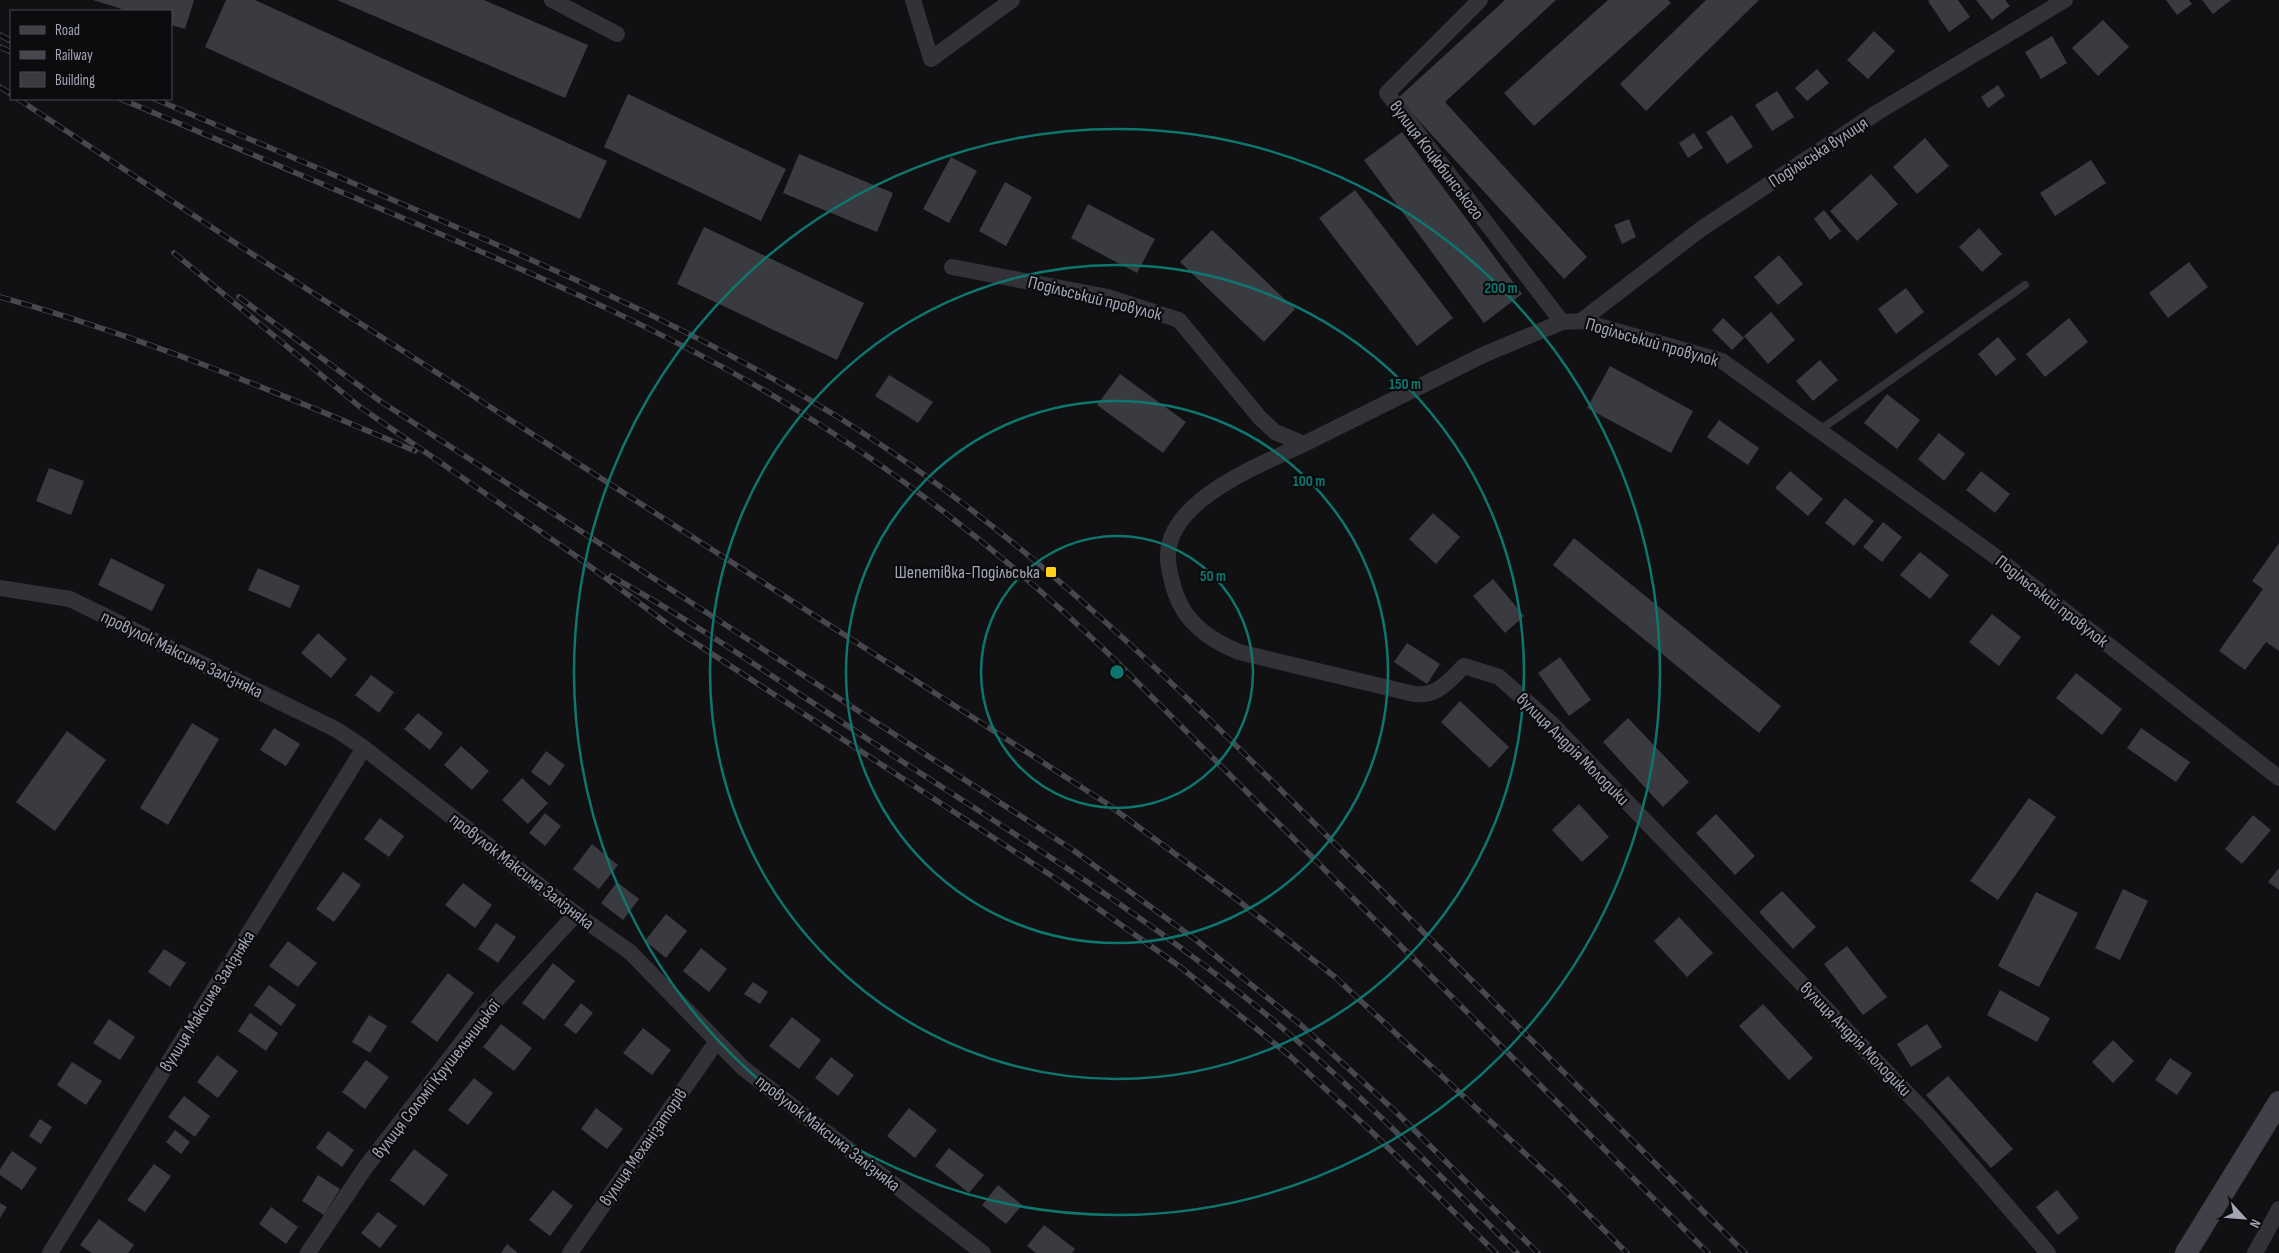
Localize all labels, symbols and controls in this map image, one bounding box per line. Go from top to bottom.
legend [10,10,172,100]
text: Road [55,21,80,40]
text: Railway [55,46,93,65]
text: Building [55,71,95,90]
street label: вулиця Коцюбинського [1385,97,1488,224]
street label: Подільська вулиця [1765,113,1872,192]
street label: Подільський провулок [1026,272,1164,325]
text: 200 m [1484,279,1518,298]
street label: Подільський провулок [1583,313,1721,372]
text: 150 m [1389,375,1421,394]
text: 100 m [1293,472,1325,491]
street label: Подільський провулок [1991,551,2112,652]
place label: Шепетівка-Подільська [894,562,1040,583]
marker: Шепетівка-Подільська [1044,565,1058,579]
text: 50 m [1200,567,1226,586]
street label: провулок Максима Залізняка [98,606,266,703]
centre of rings [1108,663,1126,681]
street label: вулиця Андрія Молодики [1512,689,1633,810]
street label: провулок Максима Залізняка [445,809,598,934]
street label: вулиця Максима Залізняка [155,927,259,1076]
street label: вулиця Андрія Молодики [1796,978,1916,1101]
street label: вулиця Соломії Крушельницької [368,995,505,1163]
street label: провулок Максима Залізняка [751,1071,904,1196]
street label: вулиця Механізаторів [595,1085,692,1210]
north arrow [2219,1193,2269,1243]
text: N [2246,1216,2265,1231]

